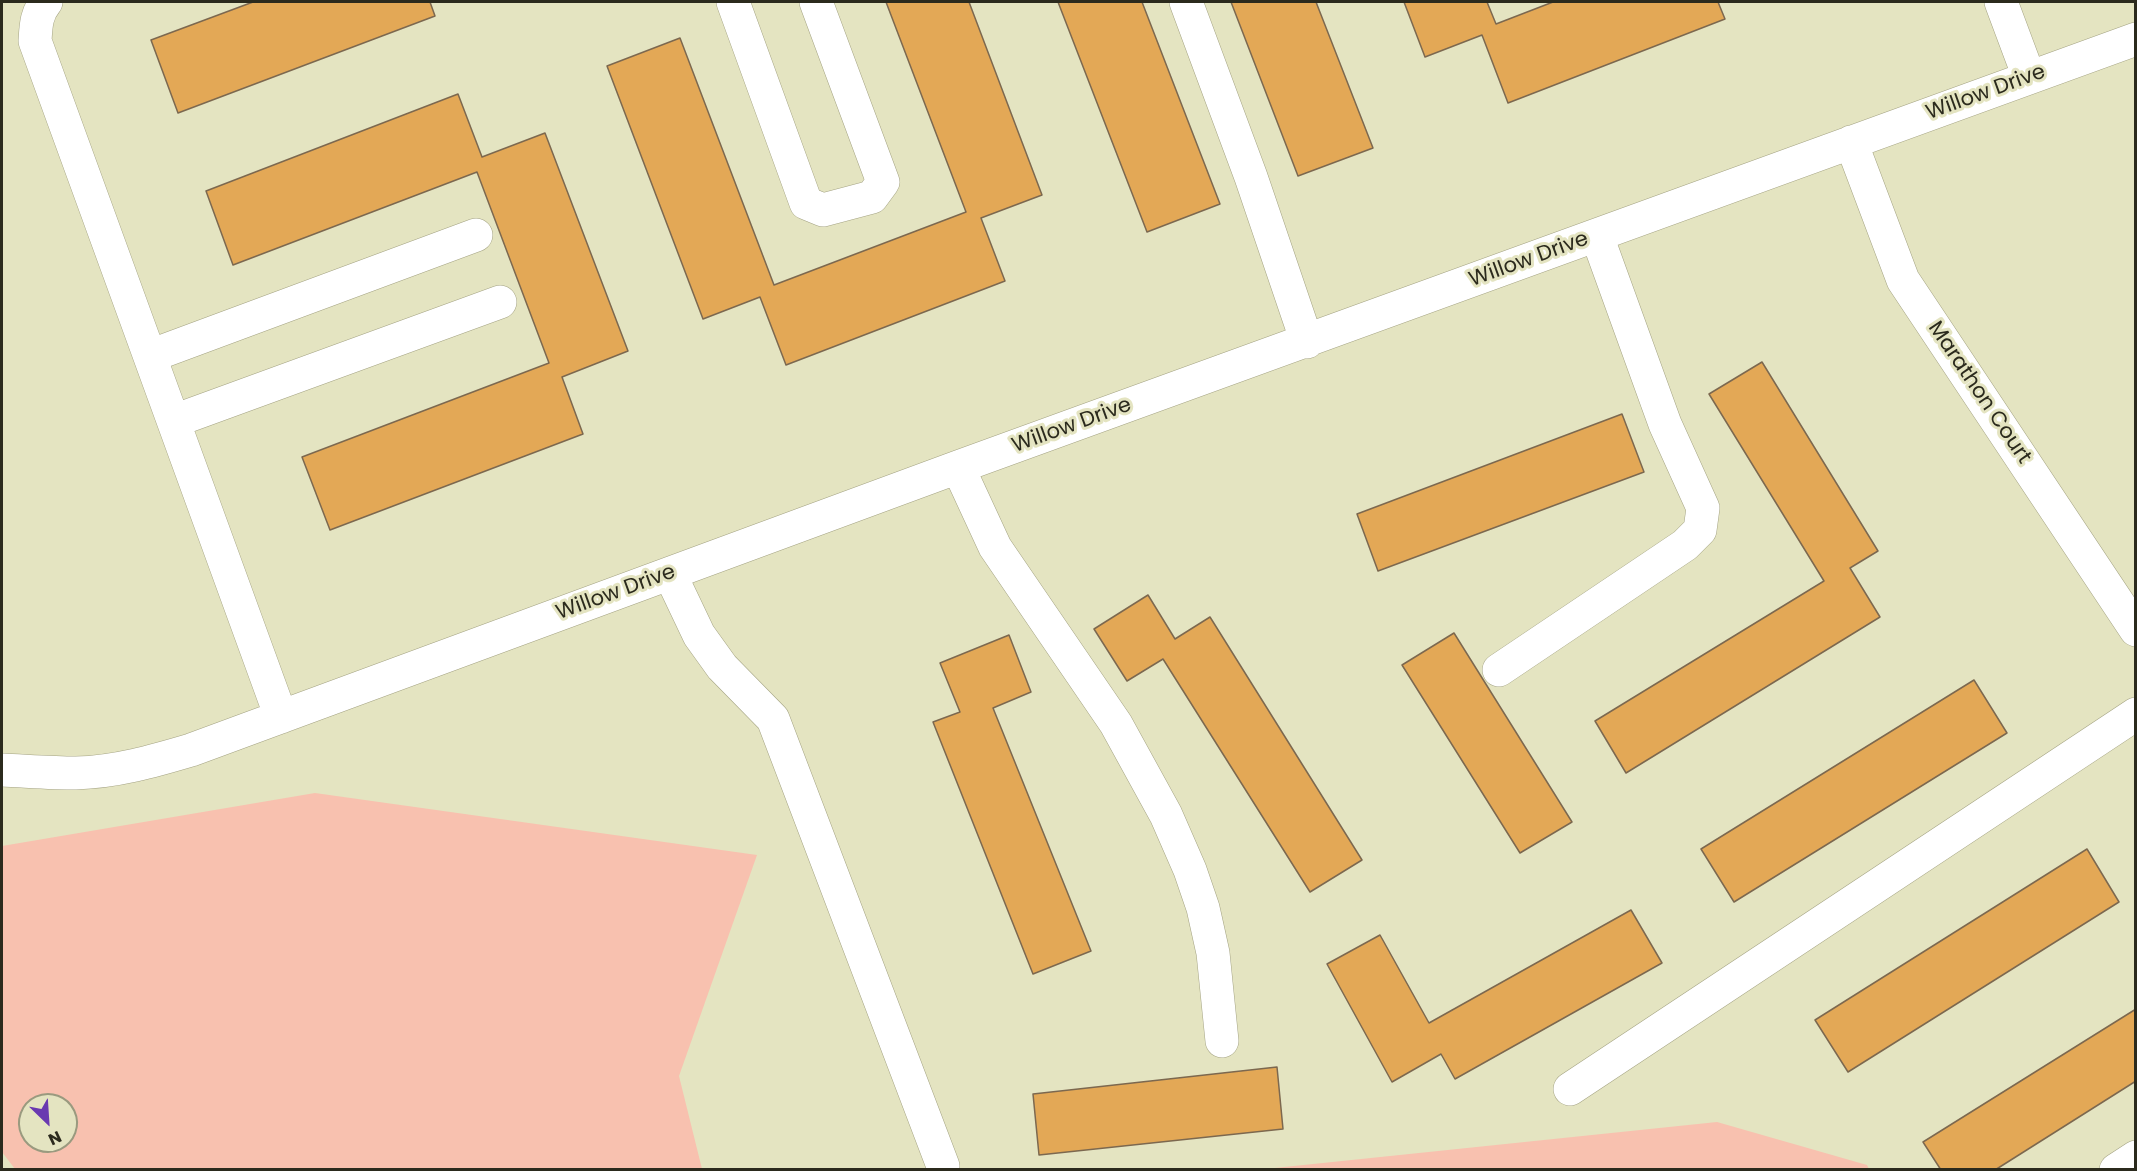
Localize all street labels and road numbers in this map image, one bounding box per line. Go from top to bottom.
street label: Willow Drive [1923,60,2049,126]
street label: Willow Drive [1466,227,1592,293]
street label: Marathon Court [1922,317,2036,469]
street label: Willow Drive [1009,393,1135,459]
street label: Willow Drive [553,560,679,626]

